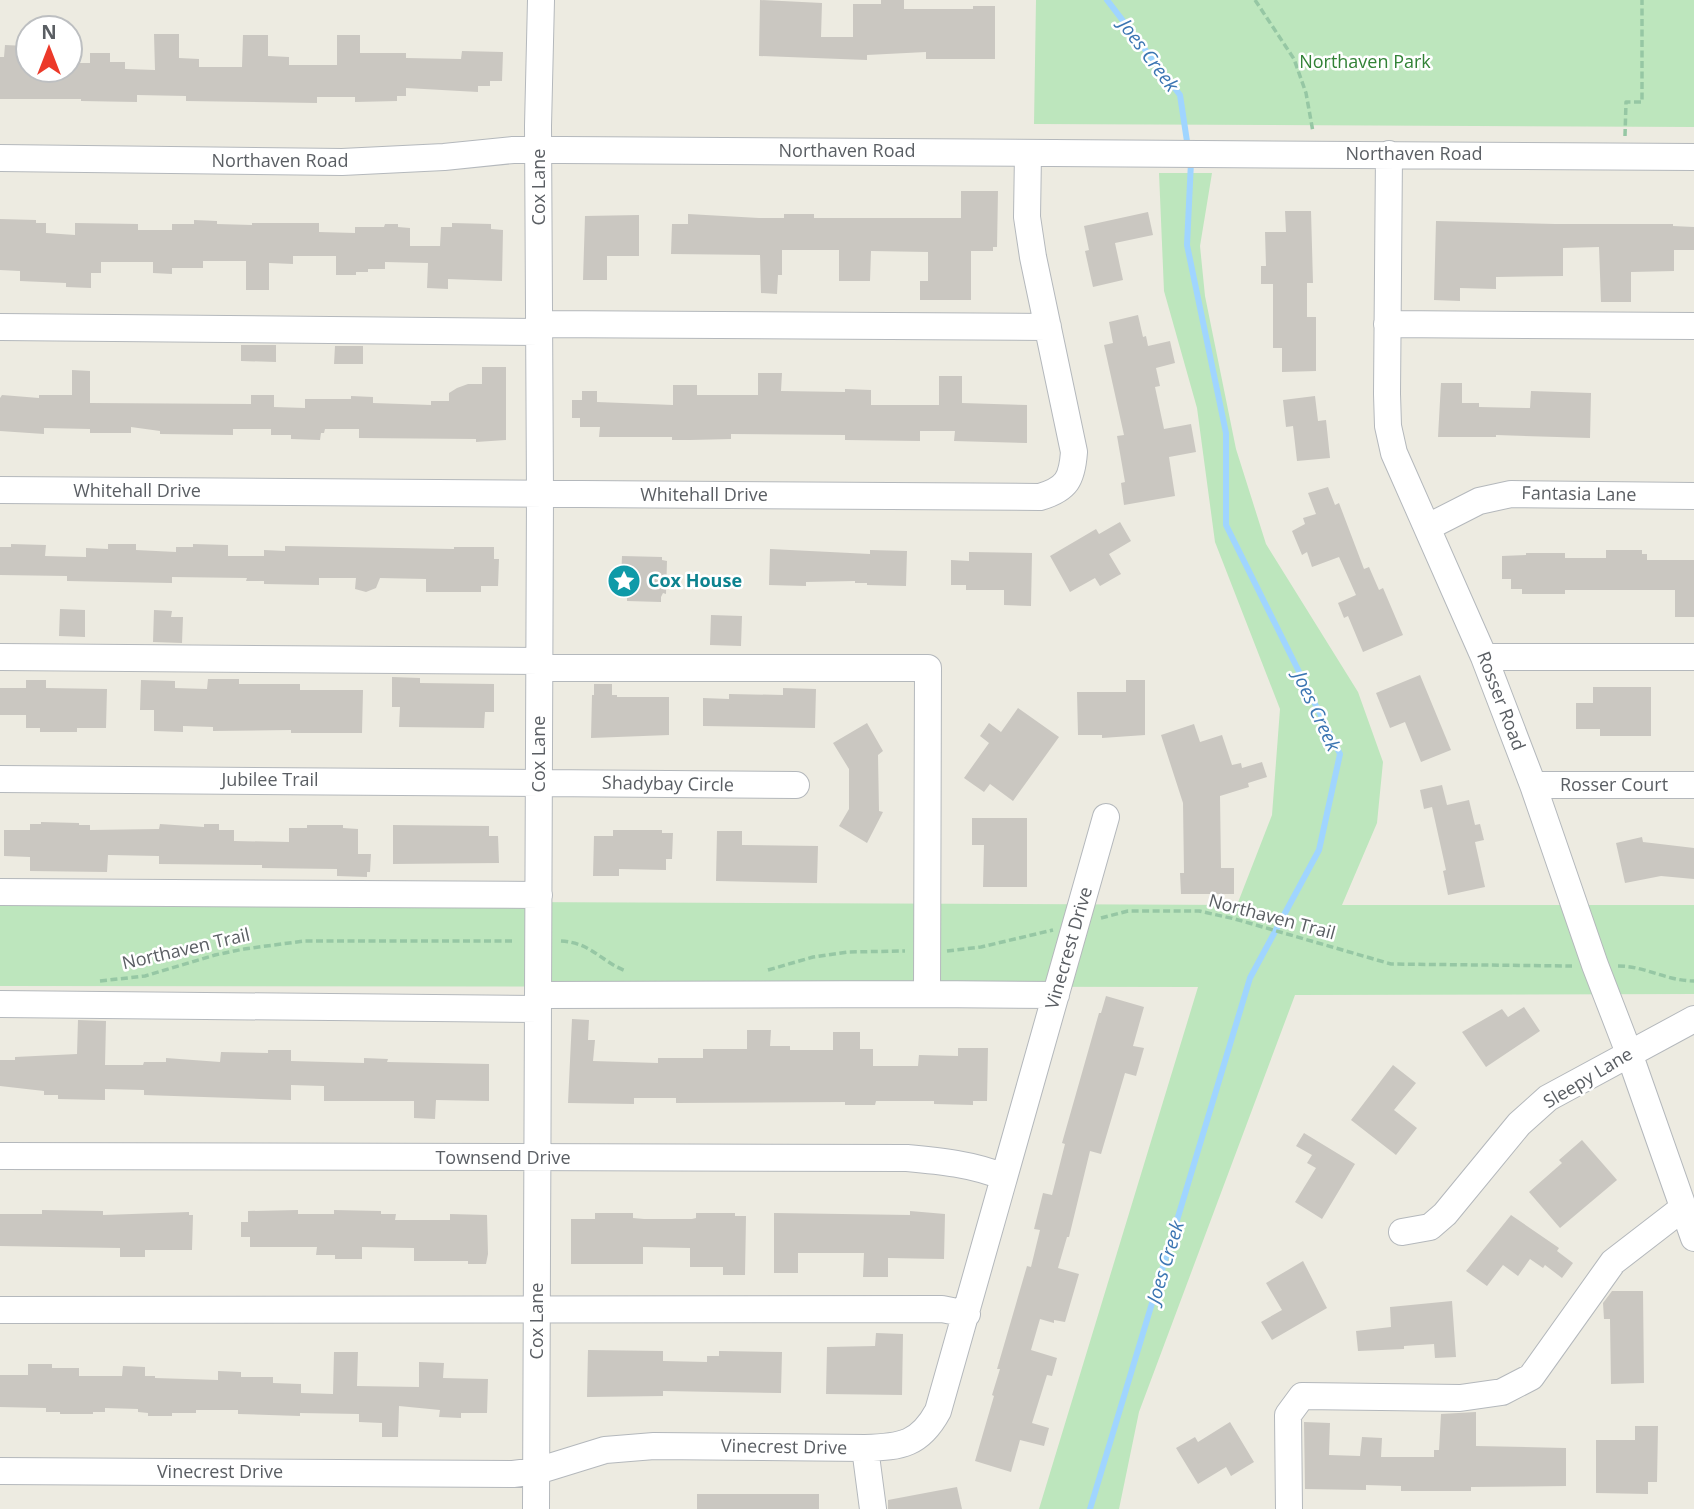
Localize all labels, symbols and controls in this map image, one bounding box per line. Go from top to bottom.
water label: Joes Creek [1111,11,1185,97]
north arrow [14,14,84,84]
text: N [41,19,57,45]
park label: Northaven Park [1299,49,1431,73]
street label: Northaven Road [779,138,915,162]
street label: Northaven Road [1346,141,1482,165]
street label: Northaven Road [212,148,348,172]
street label: Cox Lane [526,149,550,225]
street label: Whitehall Drive [73,478,201,502]
street label: Fantasia Lane [1521,480,1637,506]
street label: Whitehall Drive [640,482,768,506]
place icon: Cox House [605,562,643,600]
place label: Cox House [648,568,742,592]
street label: Rosser Road [1472,648,1532,754]
water label: Joes Creek [1286,664,1347,756]
street label: Cox Lane [526,716,550,792]
street label: Jubilee Trail [219,767,319,791]
street label: Shadybay Circle [602,770,734,796]
street label: Rosser Court [1560,772,1668,796]
street label: Vinecrest Drive [1039,884,1097,1012]
street label: Northaven Trail [1206,888,1338,944]
street label: Northaven Trail [120,922,252,974]
street label: Sleepy Lane [1538,1041,1636,1113]
street label: Townsend Drive [435,1145,571,1169]
water label: Joes Creek [1139,1217,1190,1309]
street label: Cox Lane [524,1283,548,1359]
street label: Vinecrest Drive [721,1433,847,1459]
street label: Vinecrest Drive [157,1459,283,1483]

